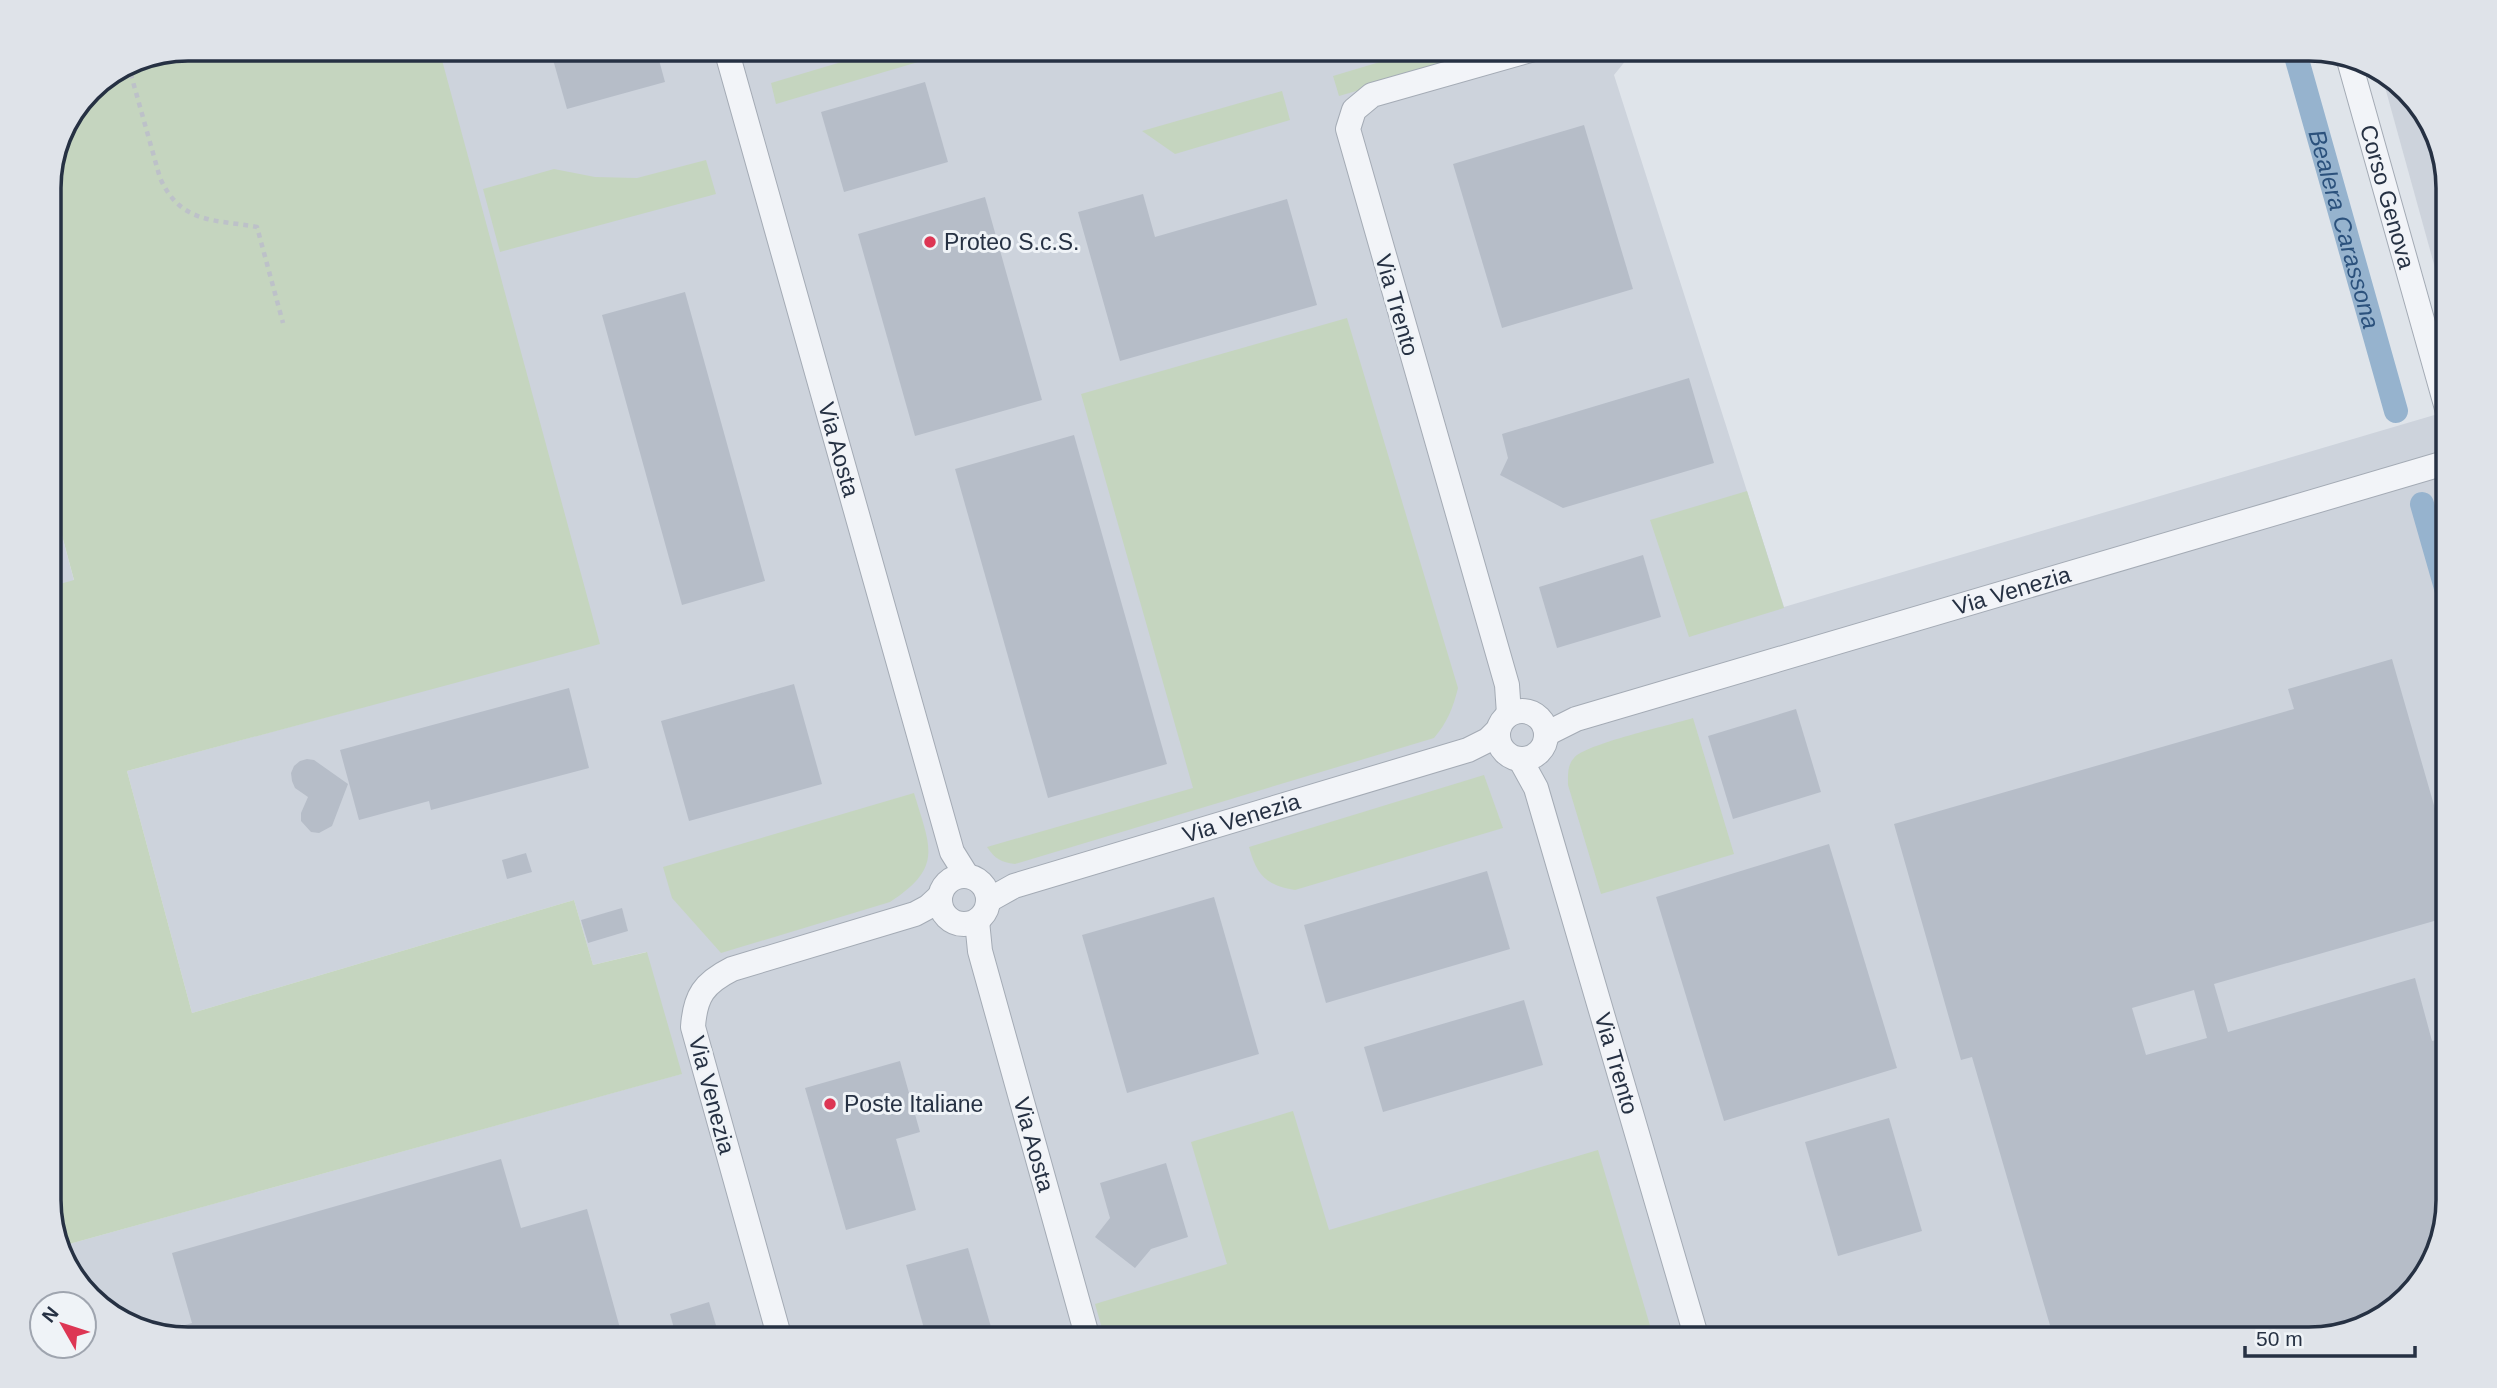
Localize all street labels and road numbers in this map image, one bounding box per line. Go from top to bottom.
street label: Corso Genova [2355,122,2420,272]
street label: Via Trento [1370,251,1424,359]
street label: Via Aosta [813,399,864,500]
street label: Via Venezia [1950,561,2074,620]
street label: Via Venezia [1180,788,1303,848]
street label: Via Trento [1589,1010,1644,1117]
street label: Via Venezia [684,1033,740,1157]
street label: Via Aosta [1008,1094,1059,1195]

